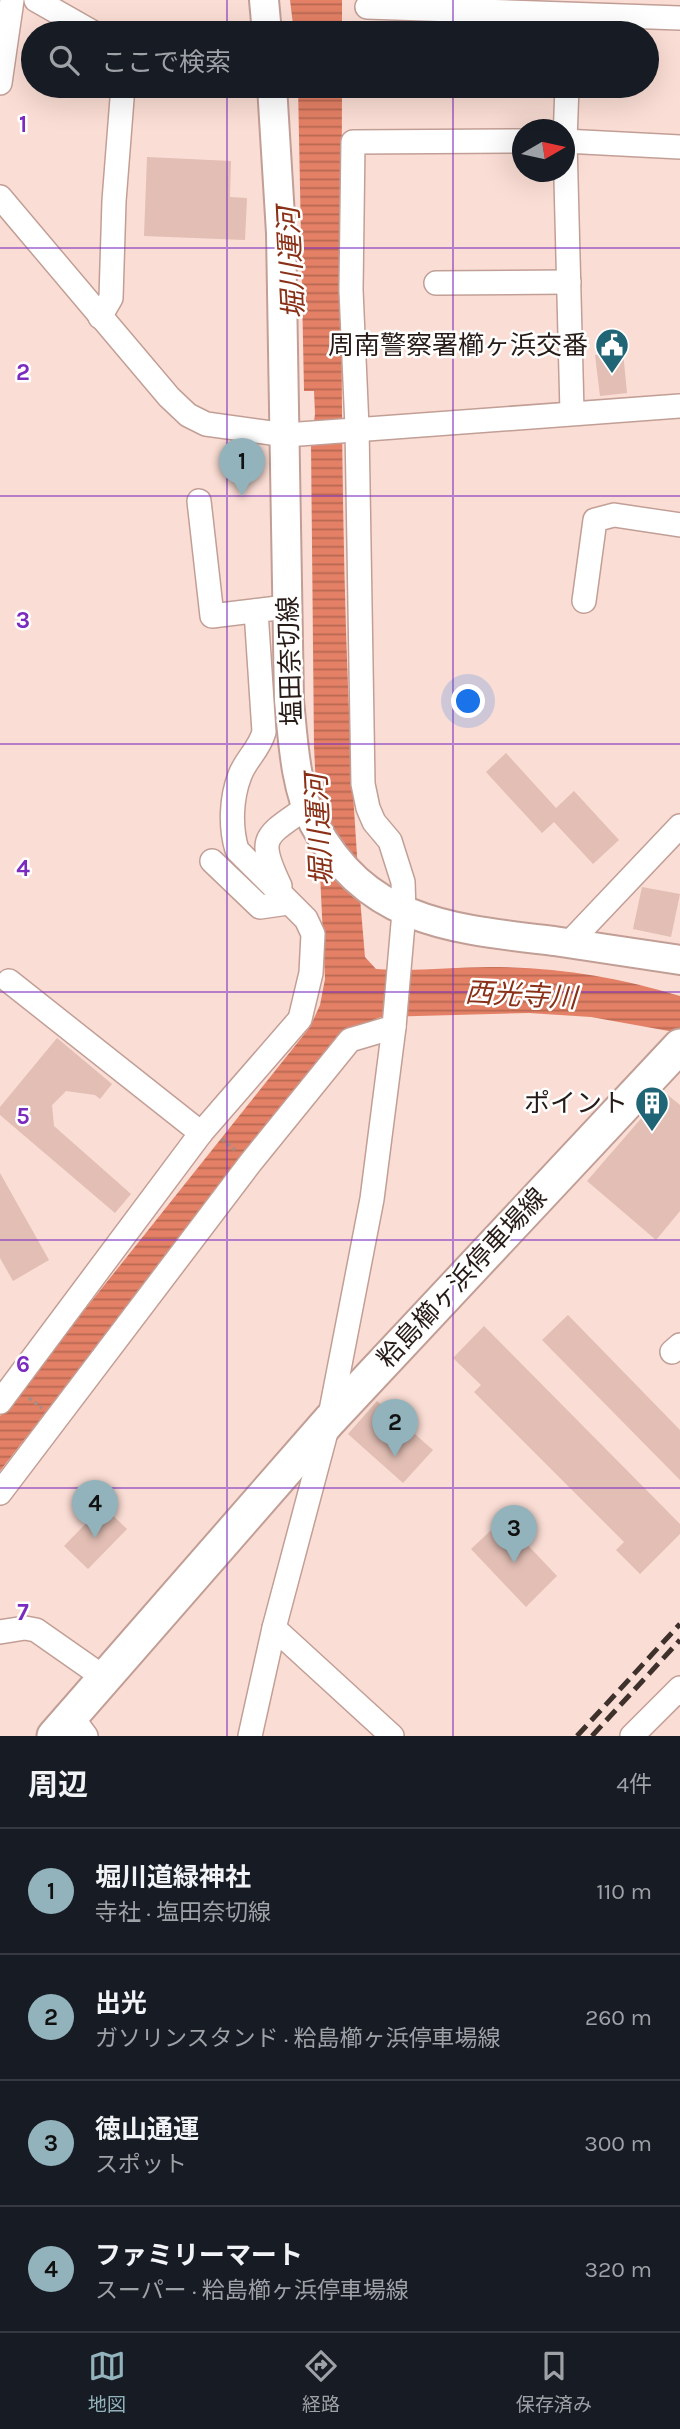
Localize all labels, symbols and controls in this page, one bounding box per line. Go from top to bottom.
search box [21,21,659,98]
icon: search [45,41,83,79]
text: ここで検索 [101,47,231,78]
text: 1 [19,111,27,138]
north arrow [512,119,575,182]
water label: 堀川運河 [271,201,310,320]
public building icon: 周南警察署櫛ヶ浜交番 [593,326,631,375]
place label: 周南警察署櫛ヶ浜交番 [328,330,588,361]
text: 2 [16,359,30,386]
pin: 1 [219,438,265,496]
street label: 塩田奈切線 [272,595,308,727]
text: 3 [16,607,30,634]
your location [451,684,485,718]
water label: 堀川運河 [299,768,338,887]
text: 4 [16,855,30,882]
water label: 西光寺川 [464,976,581,1015]
building icon: ポイント [633,1084,671,1133]
place label: ポイント [524,1088,628,1119]
text: 5 [16,1103,30,1130]
street label: 粭島櫛ヶ浜停車場線 [371,1182,553,1374]
text: 6 [16,1351,30,1378]
pin: 2 [372,1399,418,1457]
pin: 4 [72,1480,118,1538]
pin: 3 [491,1505,537,1563]
text: 7 [17,1599,29,1626]
text: 周辺 [28,1767,88,1803]
text: 4件 [616,1771,652,1798]
text: 堀川道緑神社 [95,1862,251,1893]
text: 1 [47,1878,55,1905]
text: 110 m [596,1878,652,1905]
text: 寺社 · 塩田奈切線 [95,1899,271,1926]
text: 出光 [95,1988,147,2019]
text: 2 [44,2004,58,2031]
text: 260 m [585,2004,652,2031]
text: ガソリンスタンド · 粭島櫛ヶ浜停車場線 [95,2025,501,2052]
text: 徳山通運 [95,2114,199,2145]
text: 3 [44,2130,58,2157]
text: 300 m [584,2130,652,2157]
text: スポット [95,2151,187,2178]
text: ファミリーマート [95,2240,303,2271]
text: 4 [44,2256,58,2283]
text: 320 m [584,2256,652,2283]
text: スーパー · 粭島櫛ヶ浜停車場線 [95,2277,409,2304]
tab: 地図 [88,2347,126,2416]
tab: 経路 [302,2347,340,2416]
tab: 保存済み [516,2347,592,2416]

